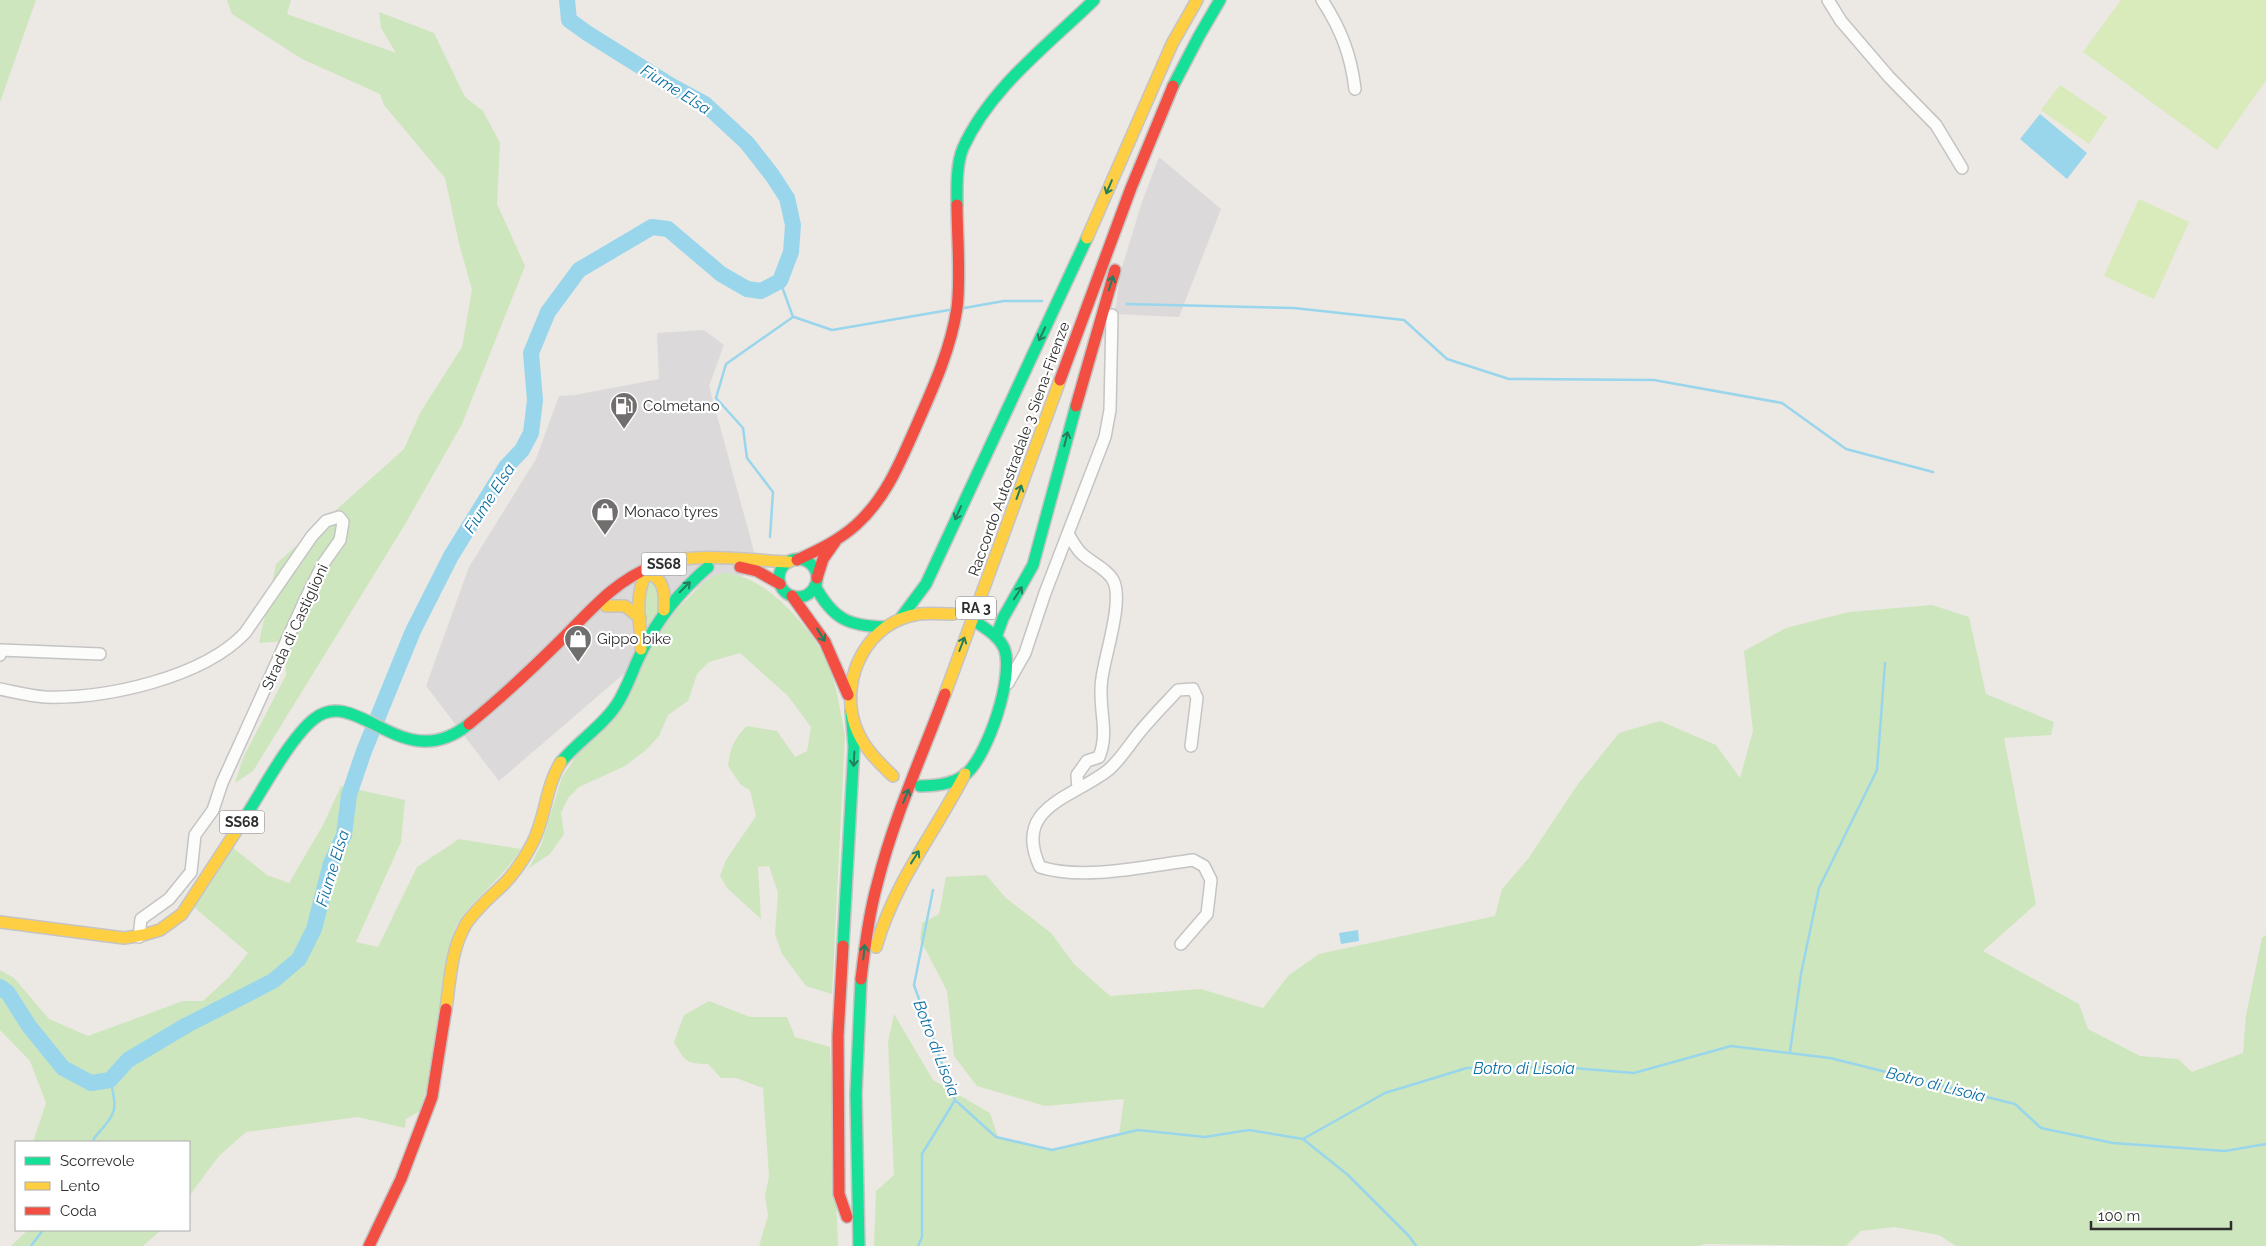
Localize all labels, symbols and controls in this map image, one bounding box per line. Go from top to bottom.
water label: Fiume Elsa [637,61,715,119]
one-way arrow [1104,179,1114,194]
one-way arrow [1107,276,1117,292]
street label: Raccordo Autostradale 3 Siena-Firenze [964,319,1074,579]
one-way arrow [1037,326,1046,341]
fuel station icon: Colmetano [609,391,639,430]
place label: Colmetano [643,397,720,415]
one-way arrow [1062,432,1071,448]
water label: Fiume Elsa [460,460,519,536]
one-way arrow [1015,484,1024,500]
shop icon: Monaco tyres [590,497,620,536]
place label: Monaco tyres [624,503,718,521]
one-way arrow [952,505,962,520]
road number: SS68 [642,552,686,576]
street label: Strada di Castiglioni [258,561,332,693]
one-way arrow [679,581,691,593]
one-way arrow [1013,587,1023,601]
road number: RA 3 [956,596,996,620]
shop icon: Gippo bike [563,624,593,663]
one-way arrow [817,628,827,642]
place label: Gippo bike [597,630,671,648]
one-way arrow [958,637,967,652]
one-way arrow [849,751,858,767]
one-way arrow [902,789,911,804]
road number: SS68 [220,810,264,834]
water label: Fiume Elsa [312,827,353,909]
one-way arrow [910,850,920,864]
one-way arrow [859,945,869,961]
water label: Botro di Lisoia [909,997,964,1099]
water label: Botro di Lisoia [1473,1059,1575,1078]
water label: Botro di Lisoia [1884,1063,1988,1106]
legend [15,1141,190,1231]
text: Scorrevole [60,1152,135,1170]
text: Lento [60,1177,100,1195]
scale bar [2091,1198,2231,1230]
text: Coda [60,1202,97,1220]
text: 100 m [2098,1207,2140,1225]

